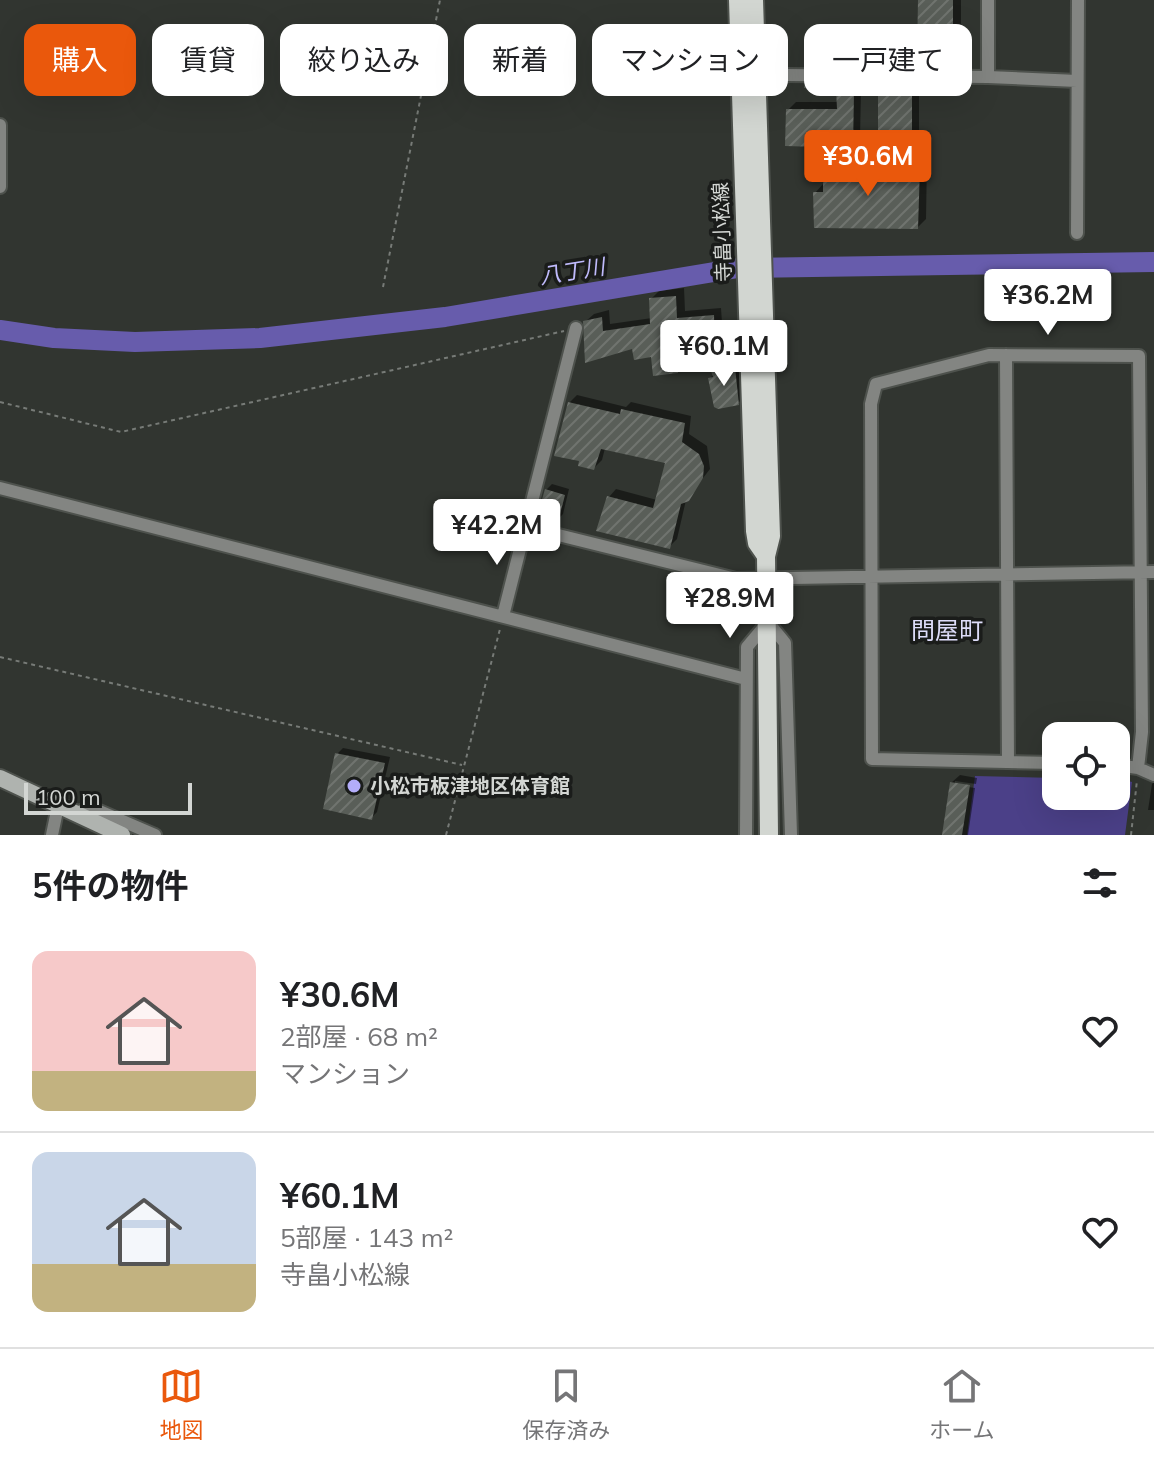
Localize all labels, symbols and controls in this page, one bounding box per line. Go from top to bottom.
chip: 購入 [24,24,136,96]
chip: 賃貸 [152,24,264,96]
chip: 絞り込み [280,24,448,96]
chip: 新着 [464,24,576,96]
chip: マンション [592,24,788,96]
chip: 一戸建て [804,24,972,96]
pin: ¥30.6M [803,130,933,198]
text: ¥30.6M [822,139,914,172]
street label: 寺畠小松線 [707,182,736,282]
water label: 八丁川 [537,252,609,290]
pin: ¥36.2M [983,269,1113,337]
text: ¥36.2M [1002,278,1094,311]
pin: ¥60.1M [659,320,789,388]
text: ¥60.1M [678,329,770,362]
pin: ¥42.2M [432,499,562,567]
text: ¥42.2M [451,508,543,541]
pin: ¥28.9M [665,572,795,640]
text: ¥28.9M [684,581,776,614]
district label: 問屋町 [911,615,983,645]
map controls [1042,722,1130,810]
button: locate [1042,722,1130,810]
place label: 小松市板津地区体育館 [370,773,570,798]
marker: 小松市板津地区体育館 [345,777,363,795]
scale bar [24,779,192,815]
text: 100 m [36,783,101,811]
icon: filters [1078,861,1122,905]
text: 5件の物件 [32,864,188,907]
text: ¥30.6M [280,973,400,1016]
icon: home [96,983,192,1079]
icon: heart [1078,1009,1122,1053]
text: 2部屋 · 68 m² [280,1020,438,1053]
text: マンション [280,1057,410,1090]
text: ¥60.1M [280,1174,400,1217]
icon: home [96,1184,192,1280]
icon: heart [1078,1210,1122,1254]
text: 5部屋 · 143 m² [280,1221,453,1254]
text: 寺畠小松線 [280,1258,410,1291]
tab: 地図 [159,1364,203,1444]
tab: 保存済み [522,1364,610,1444]
tab: ホーム [929,1364,995,1444]

